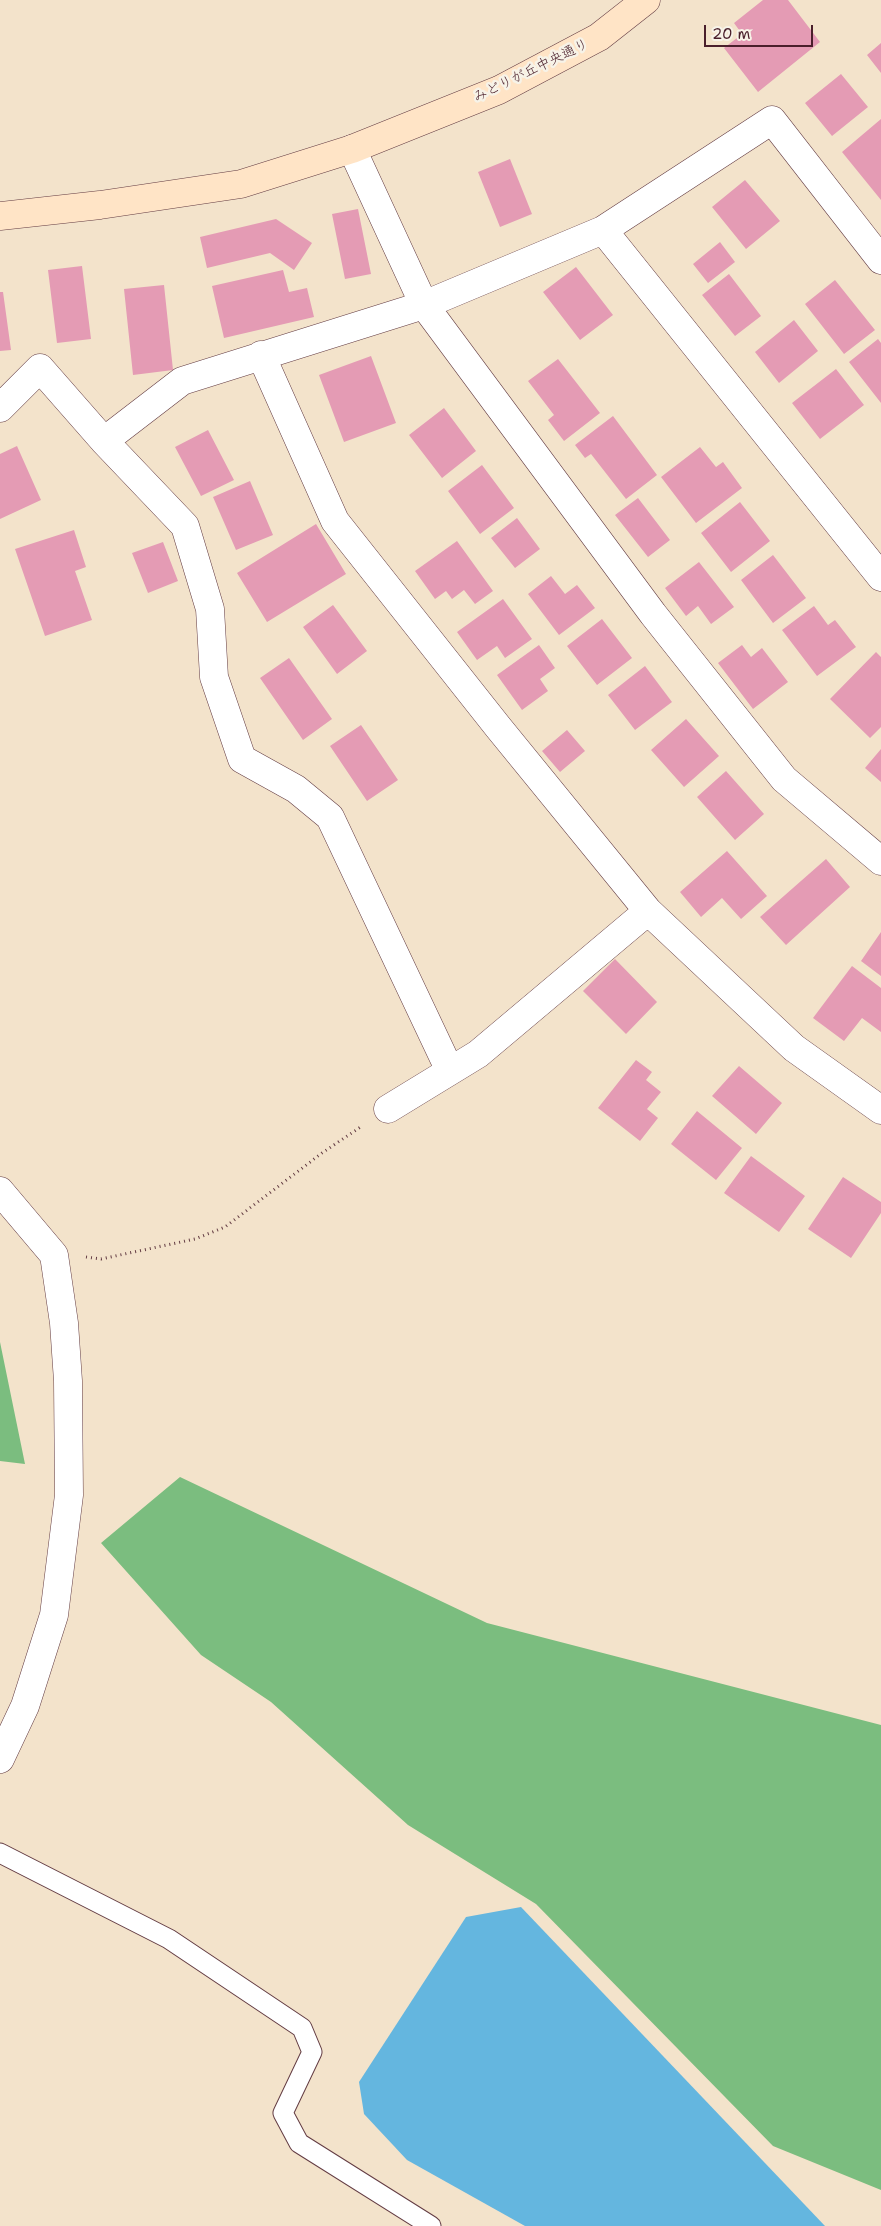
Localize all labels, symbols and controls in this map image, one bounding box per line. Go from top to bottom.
scale bar [706,15,815,47]
text: 20 m [712,24,751,44]
street label: みどりが丘中央通り [471,36,591,106]

